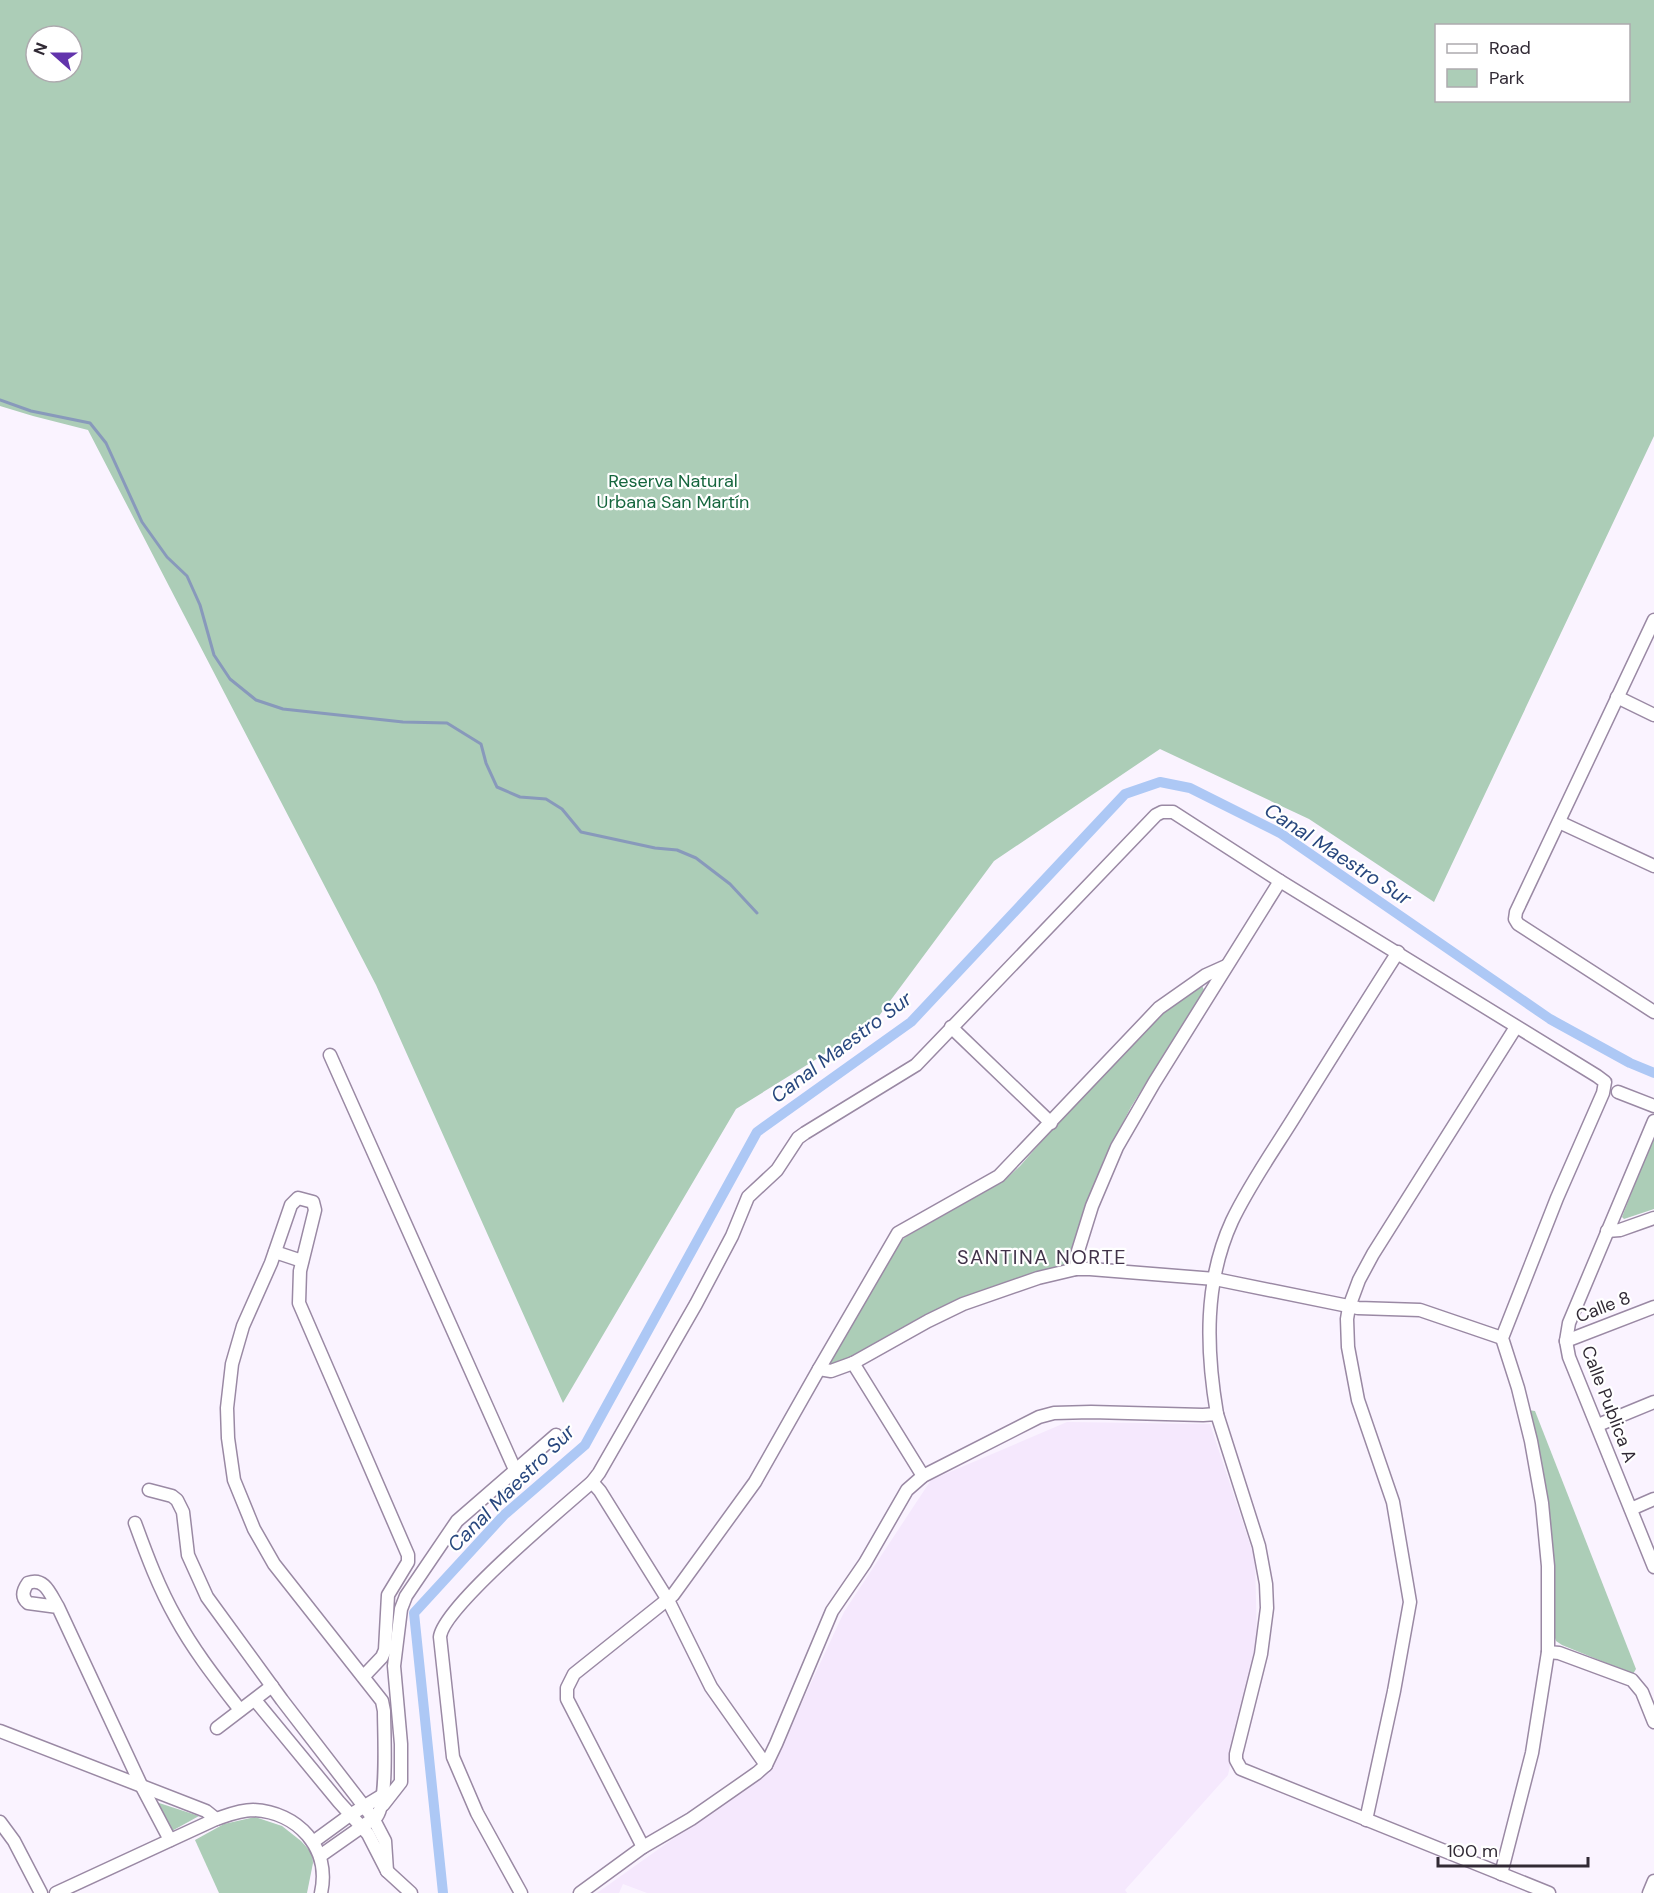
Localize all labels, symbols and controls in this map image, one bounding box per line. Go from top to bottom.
north arrow [24,24,84,84]
legend [1435,24,1630,102]
text: Road [1489,36,1531,60]
text: N [29,40,52,58]
text: Park [1489,66,1525,90]
park label: Reserva Natural Urbana San Martín [597,469,749,514]
water label: Canal Maestro Sur [1260,797,1417,912]
water label: Canal Maestro Sur [765,985,917,1109]
district label: SANTINA NORTE [957,1244,1127,1270]
street label: Calle 8 [1572,1286,1634,1328]
street label: Calle Publica A [1576,1342,1642,1466]
water label: Canal Maestro Sur [442,1418,581,1557]
scale bar [1438,1830,1588,1868]
text: 100 m [1447,1839,1498,1863]

